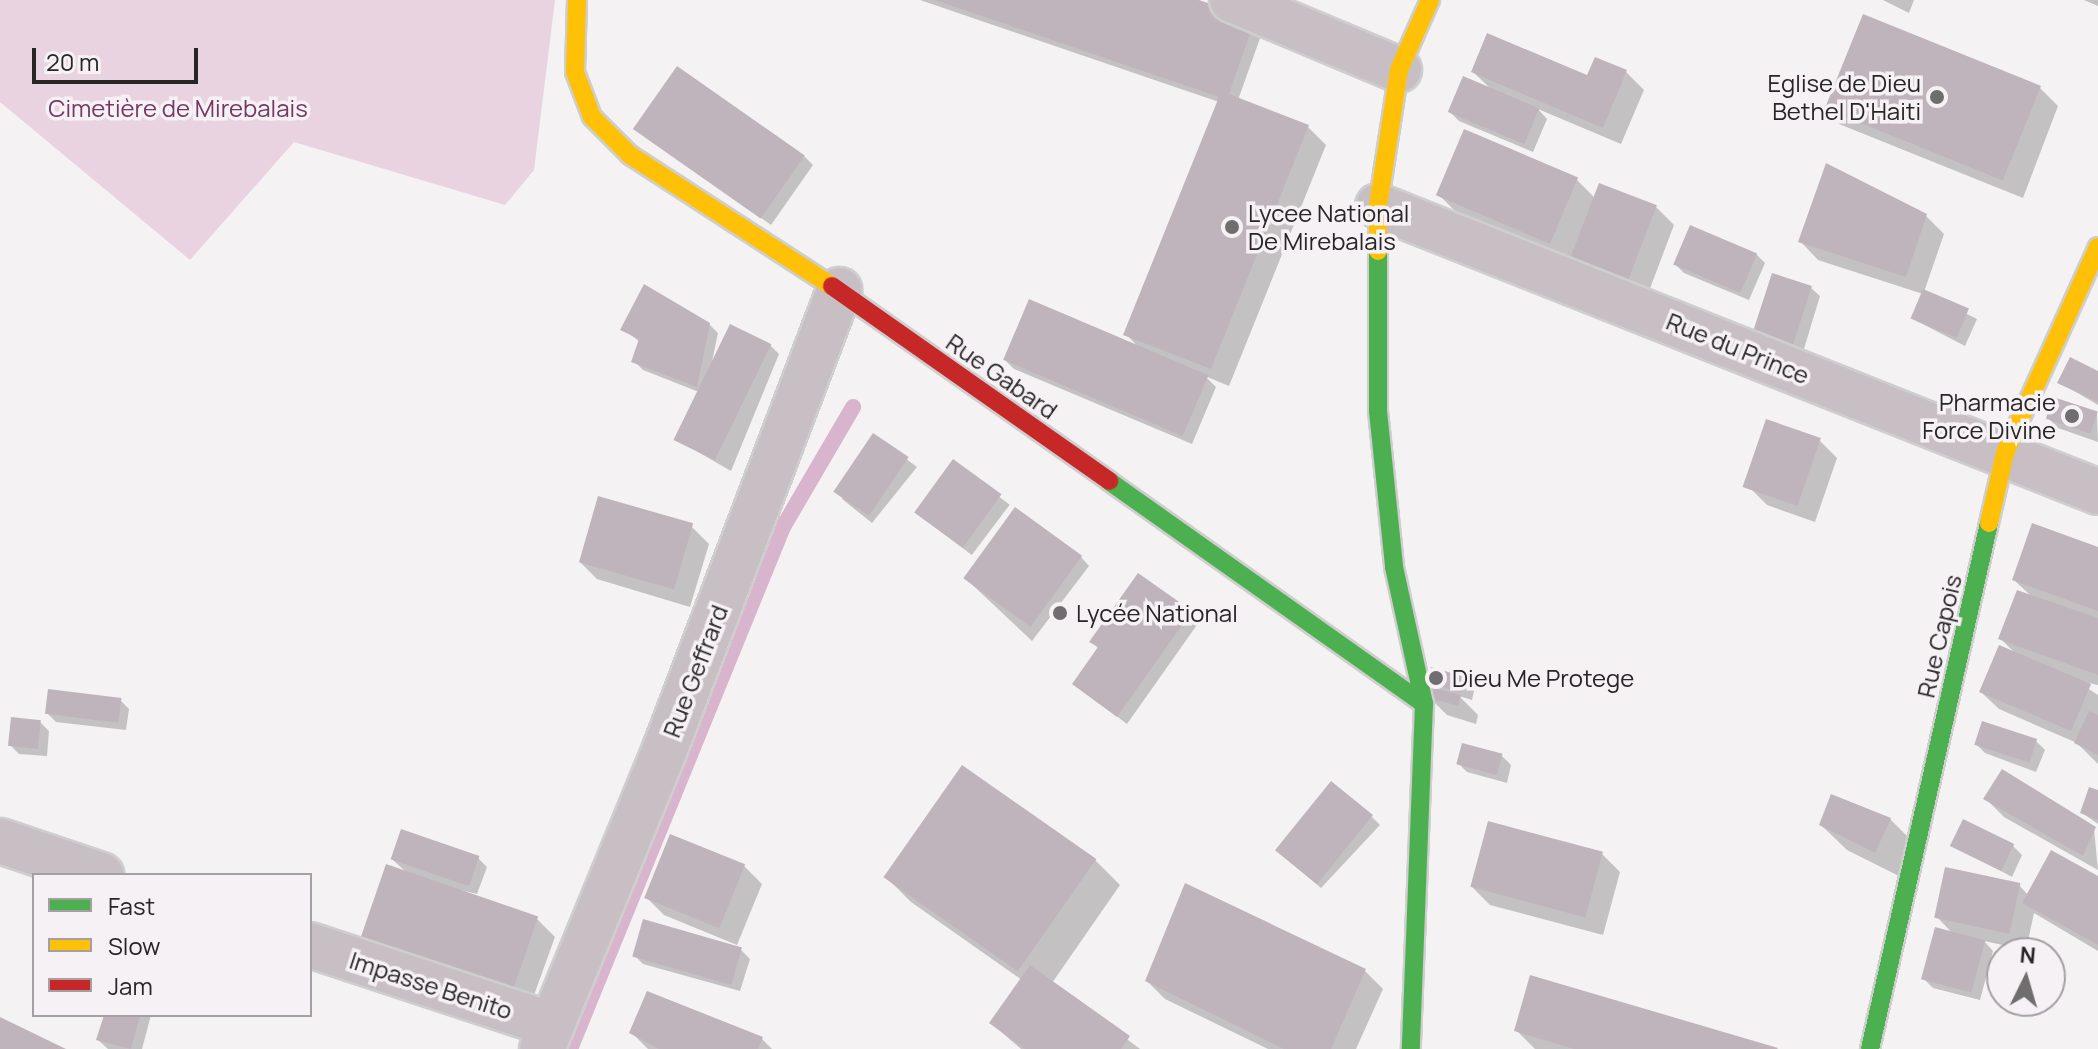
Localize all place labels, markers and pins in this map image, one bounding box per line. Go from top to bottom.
place label: Eglise de Dieu Bethel D'Haiti [1767,69,1921,125]
marker: Eglise de Dieu Bethel D'Haiti [1928,88,1946,106]
place label: Lycee National De Mirebalais [1248,199,1409,255]
marker: Lycee National De Mirebalais [1223,218,1241,236]
place label: Pharmacie Force Divine [1922,388,2056,444]
marker: Pharmacie Force Divine [2063,407,2081,425]
place label: Lycée National [1076,599,1238,627]
marker: Lycée National [1051,604,1069,622]
place label: Dieu Me Protege [1452,664,1634,692]
marker: Dieu Me Protege [1427,669,1445,687]

